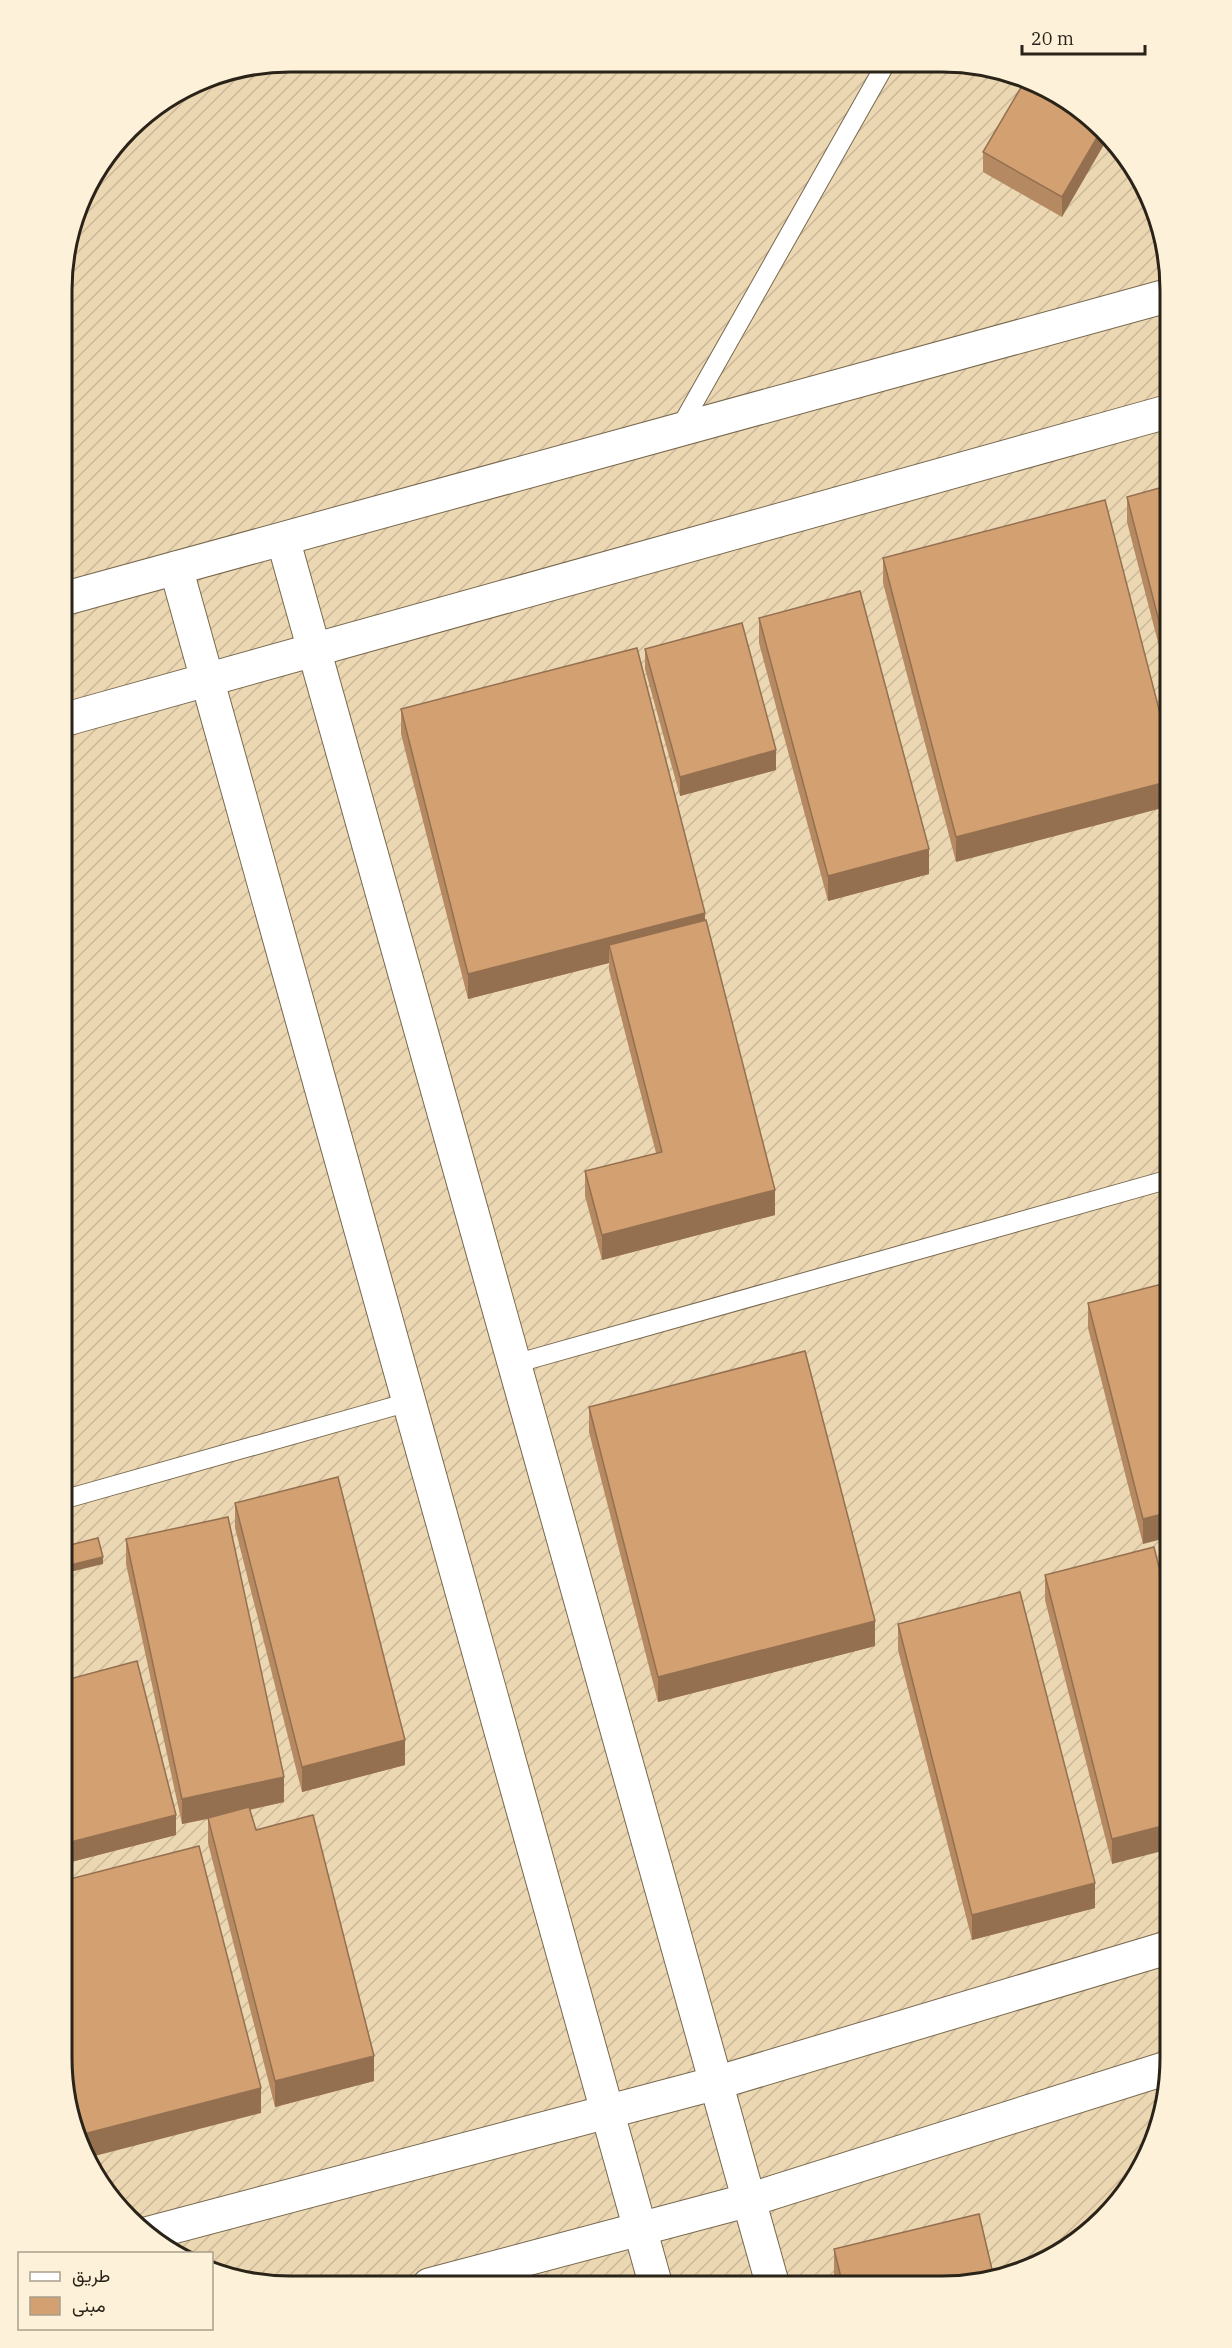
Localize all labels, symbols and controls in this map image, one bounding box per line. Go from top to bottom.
scale bar [1022,18,1145,56]
text: 20 m [1031,27,1074,50]
legend [18,2252,213,2330]
text: طريق [72,2264,110,2287]
text: مبنى [72,2294,106,2317]

